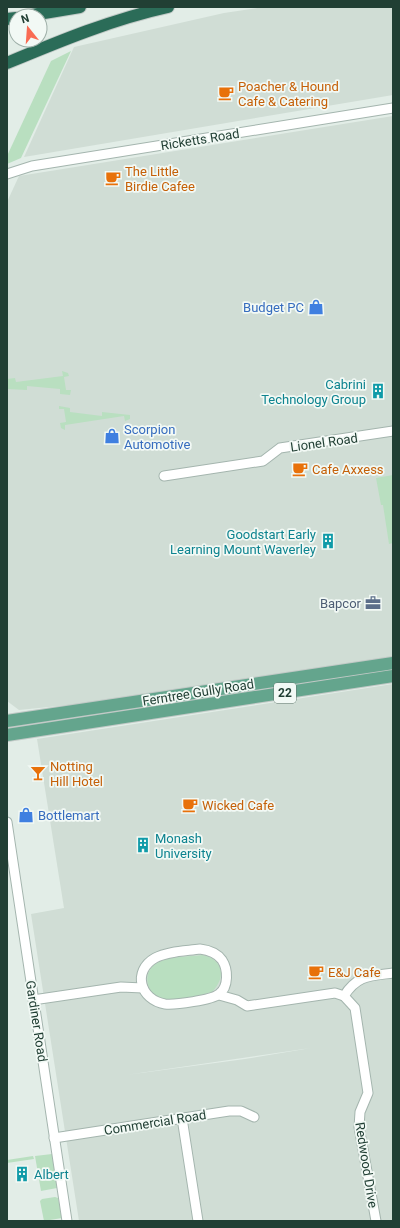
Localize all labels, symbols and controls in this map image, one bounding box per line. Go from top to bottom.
north arrow [8,8,48,48]
text: N [20,11,31,26]
place label: Poacher & Hound Cafe & Catering [238,79,339,109]
cafe icon: Poacher & Hound Cafe & Catering [217,84,235,102]
street label: Ricketts Road [160,126,241,153]
place label: The Little Birdie Cafee [125,164,195,194]
cafe icon: The Little Birdie Cafee [104,169,122,187]
shop icon: Budget PC [307,298,325,316]
place label: Budget PC [243,300,304,315]
place label: Cabrini Technology Group [261,377,366,407]
building icon: Cabrini Technology Group [369,382,387,400]
place label: Scorpion Automotive [124,422,191,452]
shop icon: Scorpion Automotive [103,427,121,445]
street label: Lionel Road [289,430,359,455]
cafe icon: Cafe Axxess [291,460,309,478]
place label: Cafe Axxess [312,462,384,477]
place label: Goodstart Early Learning Mount Waverley [170,527,316,557]
building icon: Goodstart Early Learning Mount Waverley [319,532,337,550]
office icon: Bapcor [364,594,382,612]
place label: Bapcor [320,596,362,611]
street label: Ferntree Gully Road [141,676,255,709]
road number: 22 [274,683,296,703]
place label: Notting Hill Hotel [50,759,103,789]
bar icon: Notting Hill Hotel [29,764,47,782]
cafe icon: Wicked Cafe [181,796,199,814]
place label: Wicked Cafe [202,798,274,813]
shop icon: Bottlemart [17,806,35,824]
place label: Bottlemart [38,808,100,823]
place label: Monash University [155,831,212,861]
building icon: Monash University [134,836,152,854]
cafe icon: E&J Cafe [307,963,325,981]
place label: E&J Cafe [328,965,381,980]
street label: Gardiner Road [23,979,50,1063]
street label: Commercial Road [103,1107,207,1138]
street label: Redwood Drive [352,1121,381,1209]
building icon: Albert [13,1165,31,1183]
place label: Albert [34,1167,69,1182]

